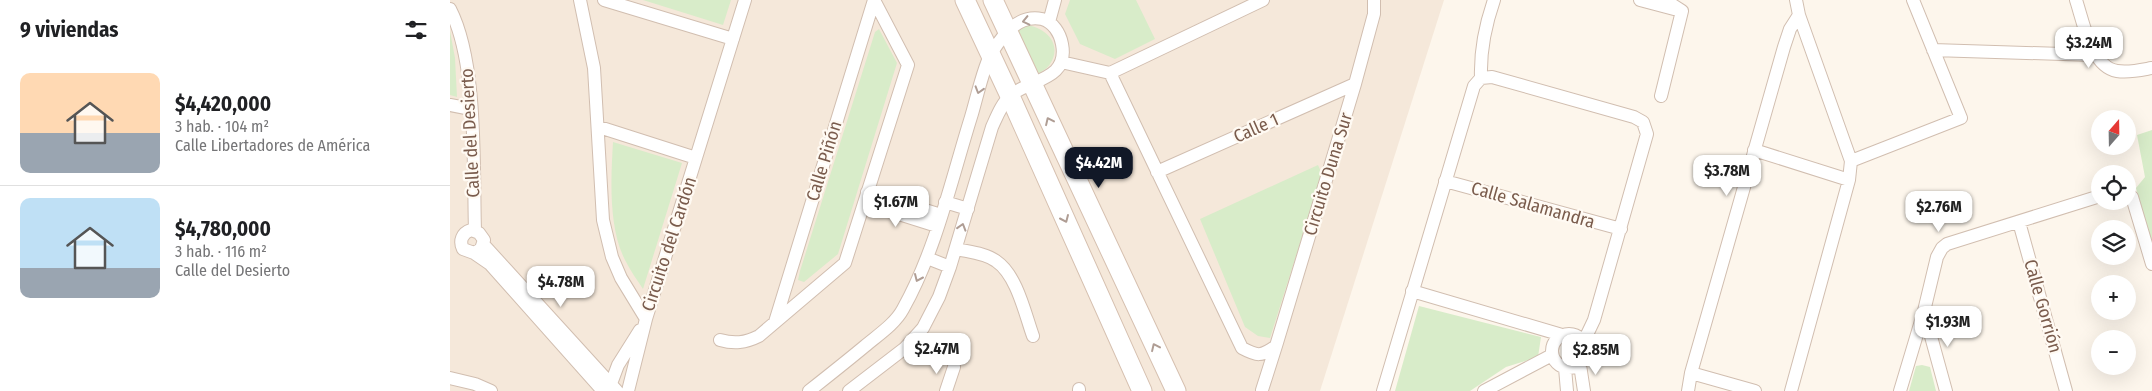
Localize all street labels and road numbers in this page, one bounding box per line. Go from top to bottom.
street label: Calle del Desierto [456,68,484,198]
street label: Calle 1 [1230,108,1282,148]
street label: Circuito Duna Sur [1299,109,1357,238]
street label: Calle Piñón [801,118,847,204]
street label: Circuito del Cardón [637,174,701,314]
street label: Calle Salamandra [1469,177,1597,233]
street label: Calle Gorrión [2019,257,2067,355]

